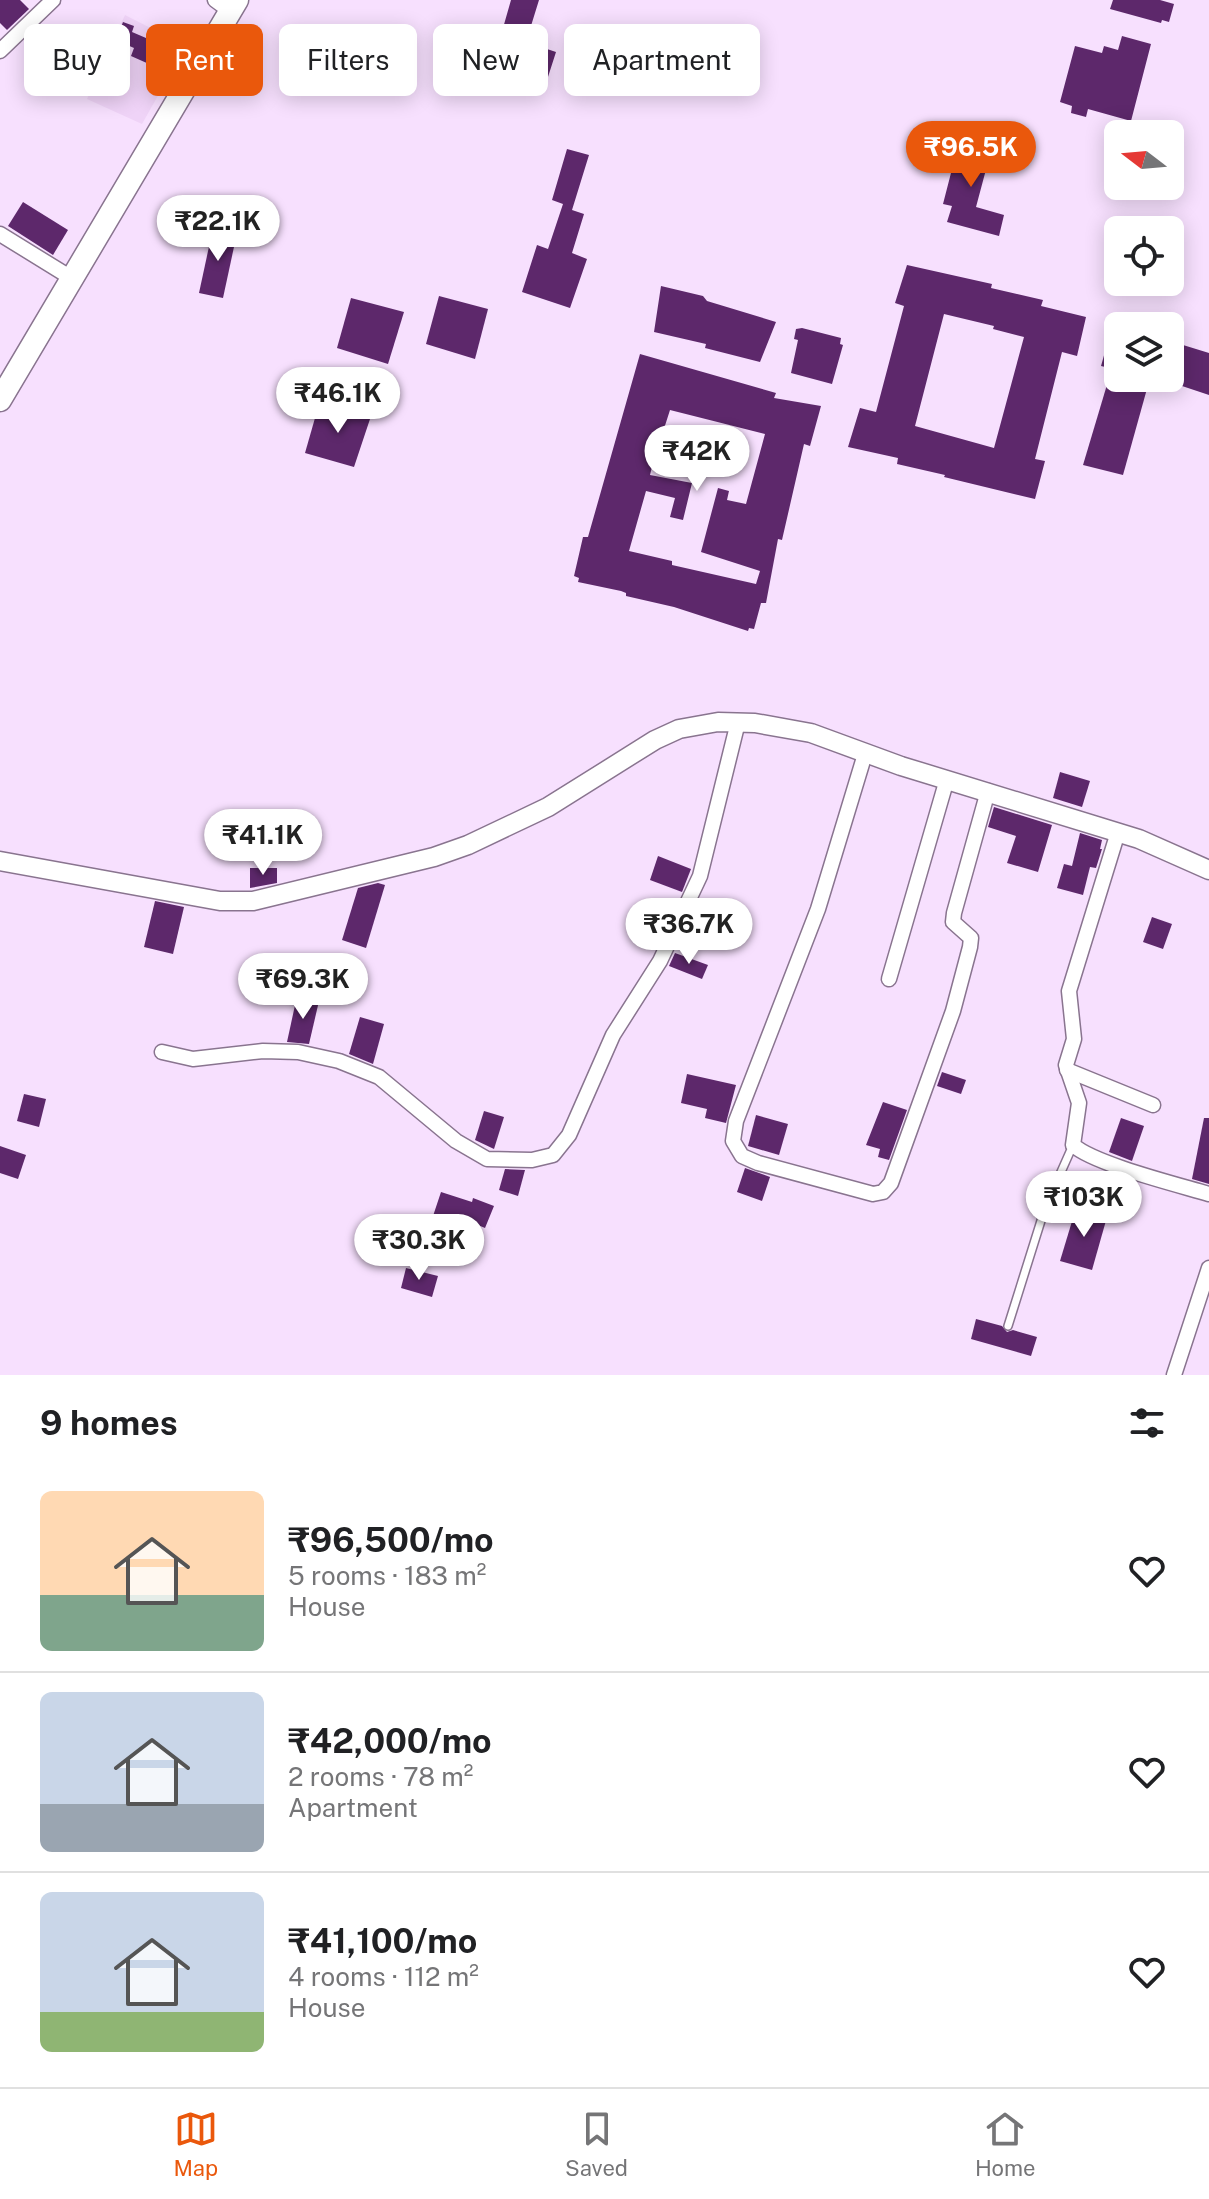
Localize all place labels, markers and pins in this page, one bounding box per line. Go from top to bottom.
pin: ₹96.5K [906,121,1036,189]
pin: ₹22.1K [153,195,283,263]
pin: ₹46.1K [273,367,403,435]
pin: ₹42K [650,425,744,493]
pin: ₹41.1K [198,809,328,877]
pin: ₹36.7K [624,898,754,966]
pin: ₹69.3K [238,953,368,1021]
pin: ₹103K [1028,1171,1140,1239]
pin: ₹30.3K [354,1214,484,1282]

